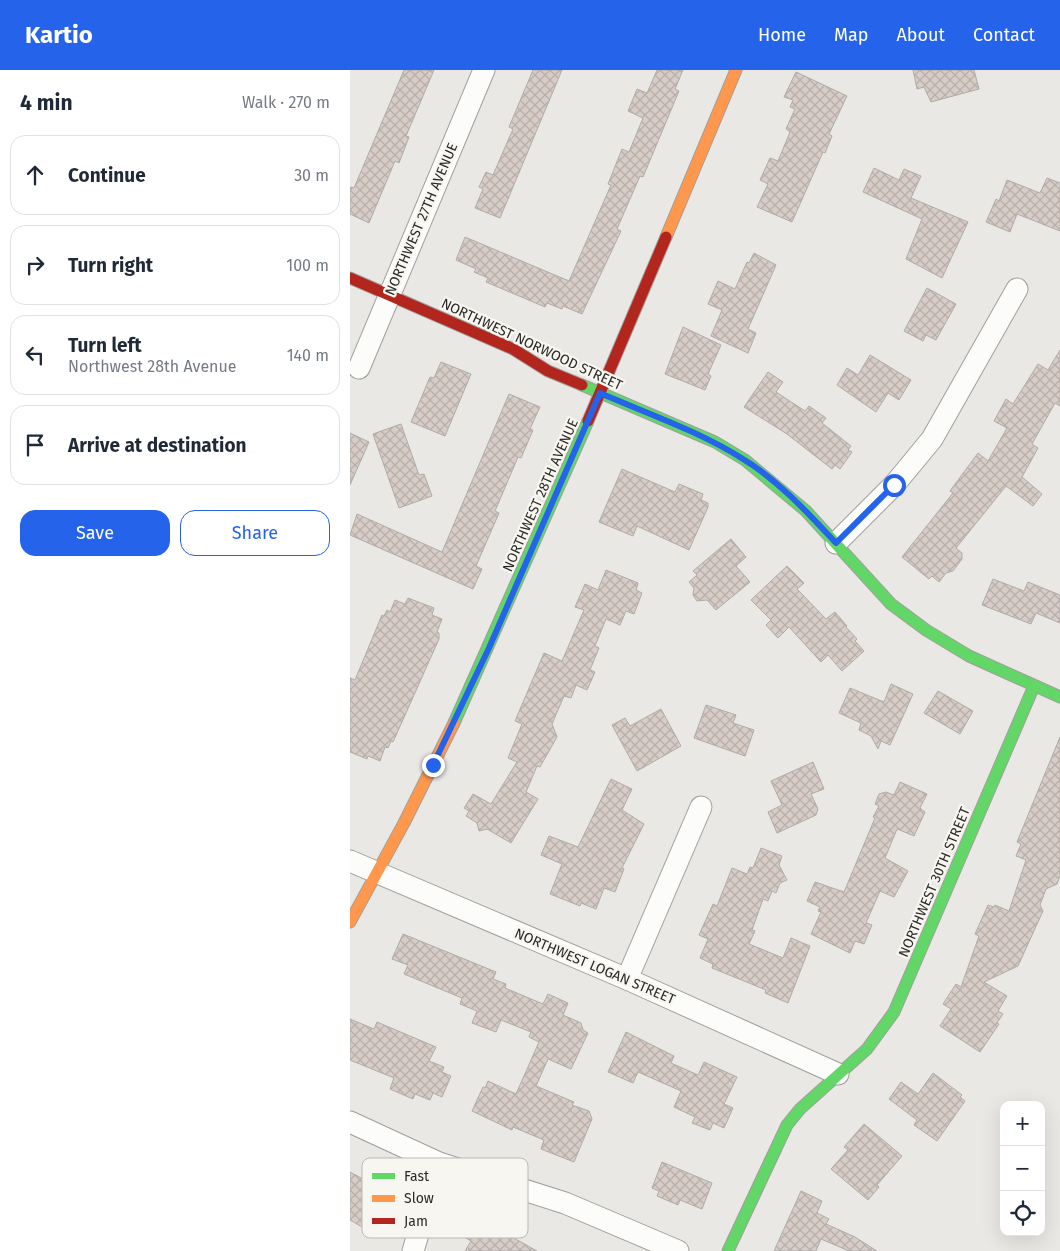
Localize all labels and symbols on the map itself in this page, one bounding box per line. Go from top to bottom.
street label: NORTHWEST 27TH AVENUE [382,140,461,298]
street label: NORTHWEST NORWOOD STREET [438,295,626,394]
street label: NORTHWEST 28TH AVENUE [499,416,582,574]
route start [883,474,906,497]
route end [422,754,445,777]
street label: NORTHWEST 30TH STREET [895,804,974,960]
street label: NORTHWEST LOGAN STREET [512,925,678,1008]
legend [362,1158,528,1238]
text: Fast [404,1168,430,1185]
text: Slow [404,1190,434,1207]
text: Jam [404,1213,428,1230]

